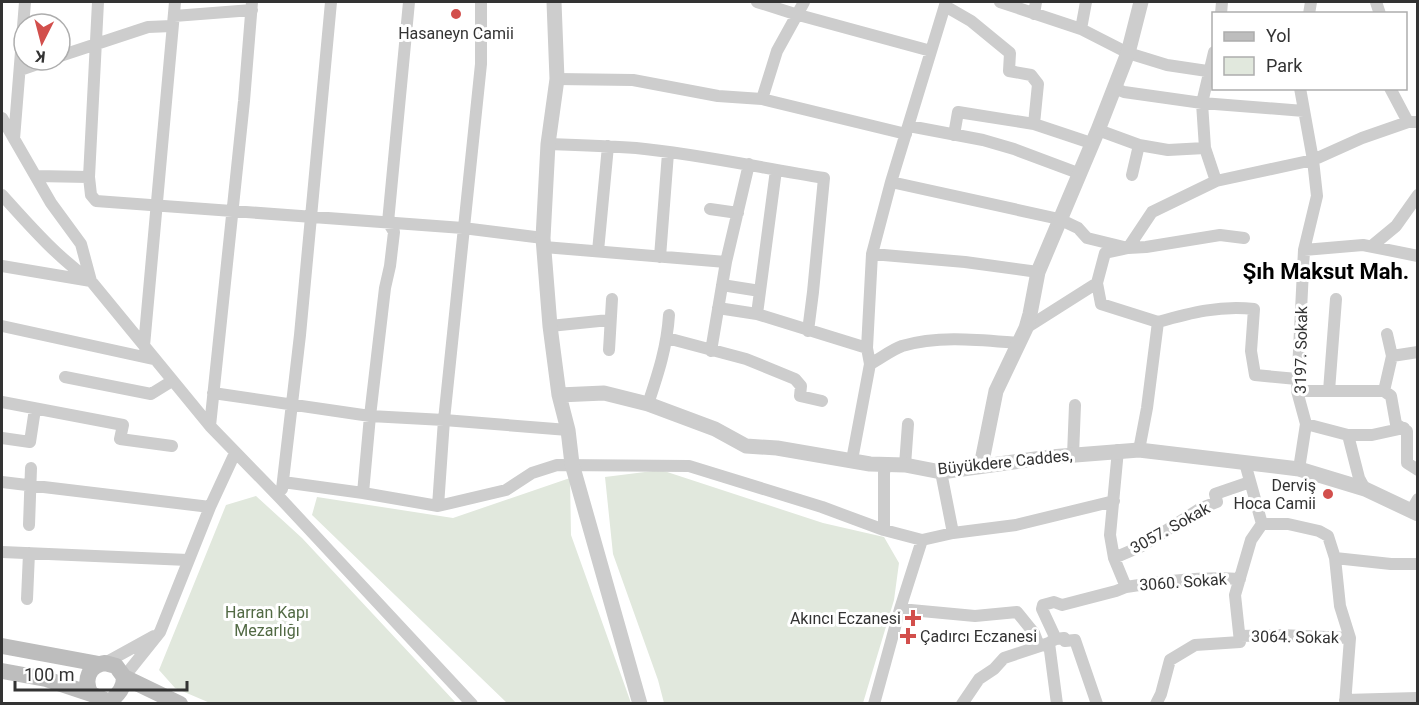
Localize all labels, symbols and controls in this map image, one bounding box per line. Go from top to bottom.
marker: Hasaneyn Camii [449,7,463,21]
north arrow [12,12,72,72]
legend [1212,12,1407,90]
place label: Hasaneyn Camii [398,24,514,43]
text: Yol [1266,25,1291,46]
text: K [34,46,47,66]
text: Park [1266,55,1303,76]
district label: Şıh Maksut Mah. [1243,259,1409,284]
street label: 3197. Sokak [1291,305,1311,394]
street label: Büyükdere Caddes, [937,445,1073,479]
place label: Derviş Hoca Camii [1233,476,1316,513]
marker: Derviş Hoca Camii [1321,487,1335,501]
street label: 3057. Sokak [1127,498,1214,558]
street label: 3060. Sokak [1139,569,1228,595]
park label: Harran Kapı Mezarlığı [225,603,309,640]
place label: Akıncı Eczanesi [790,609,901,628]
marker: Akıncı Eczanesi [906,611,920,625]
place label: Çadırcı Eczanesi [920,627,1037,646]
street label: 3064. Sokak [1251,627,1340,647]
marker: Çadırcı Eczanesi [901,629,915,643]
scale bar [15,654,188,692]
text: 100 m [24,664,75,685]

